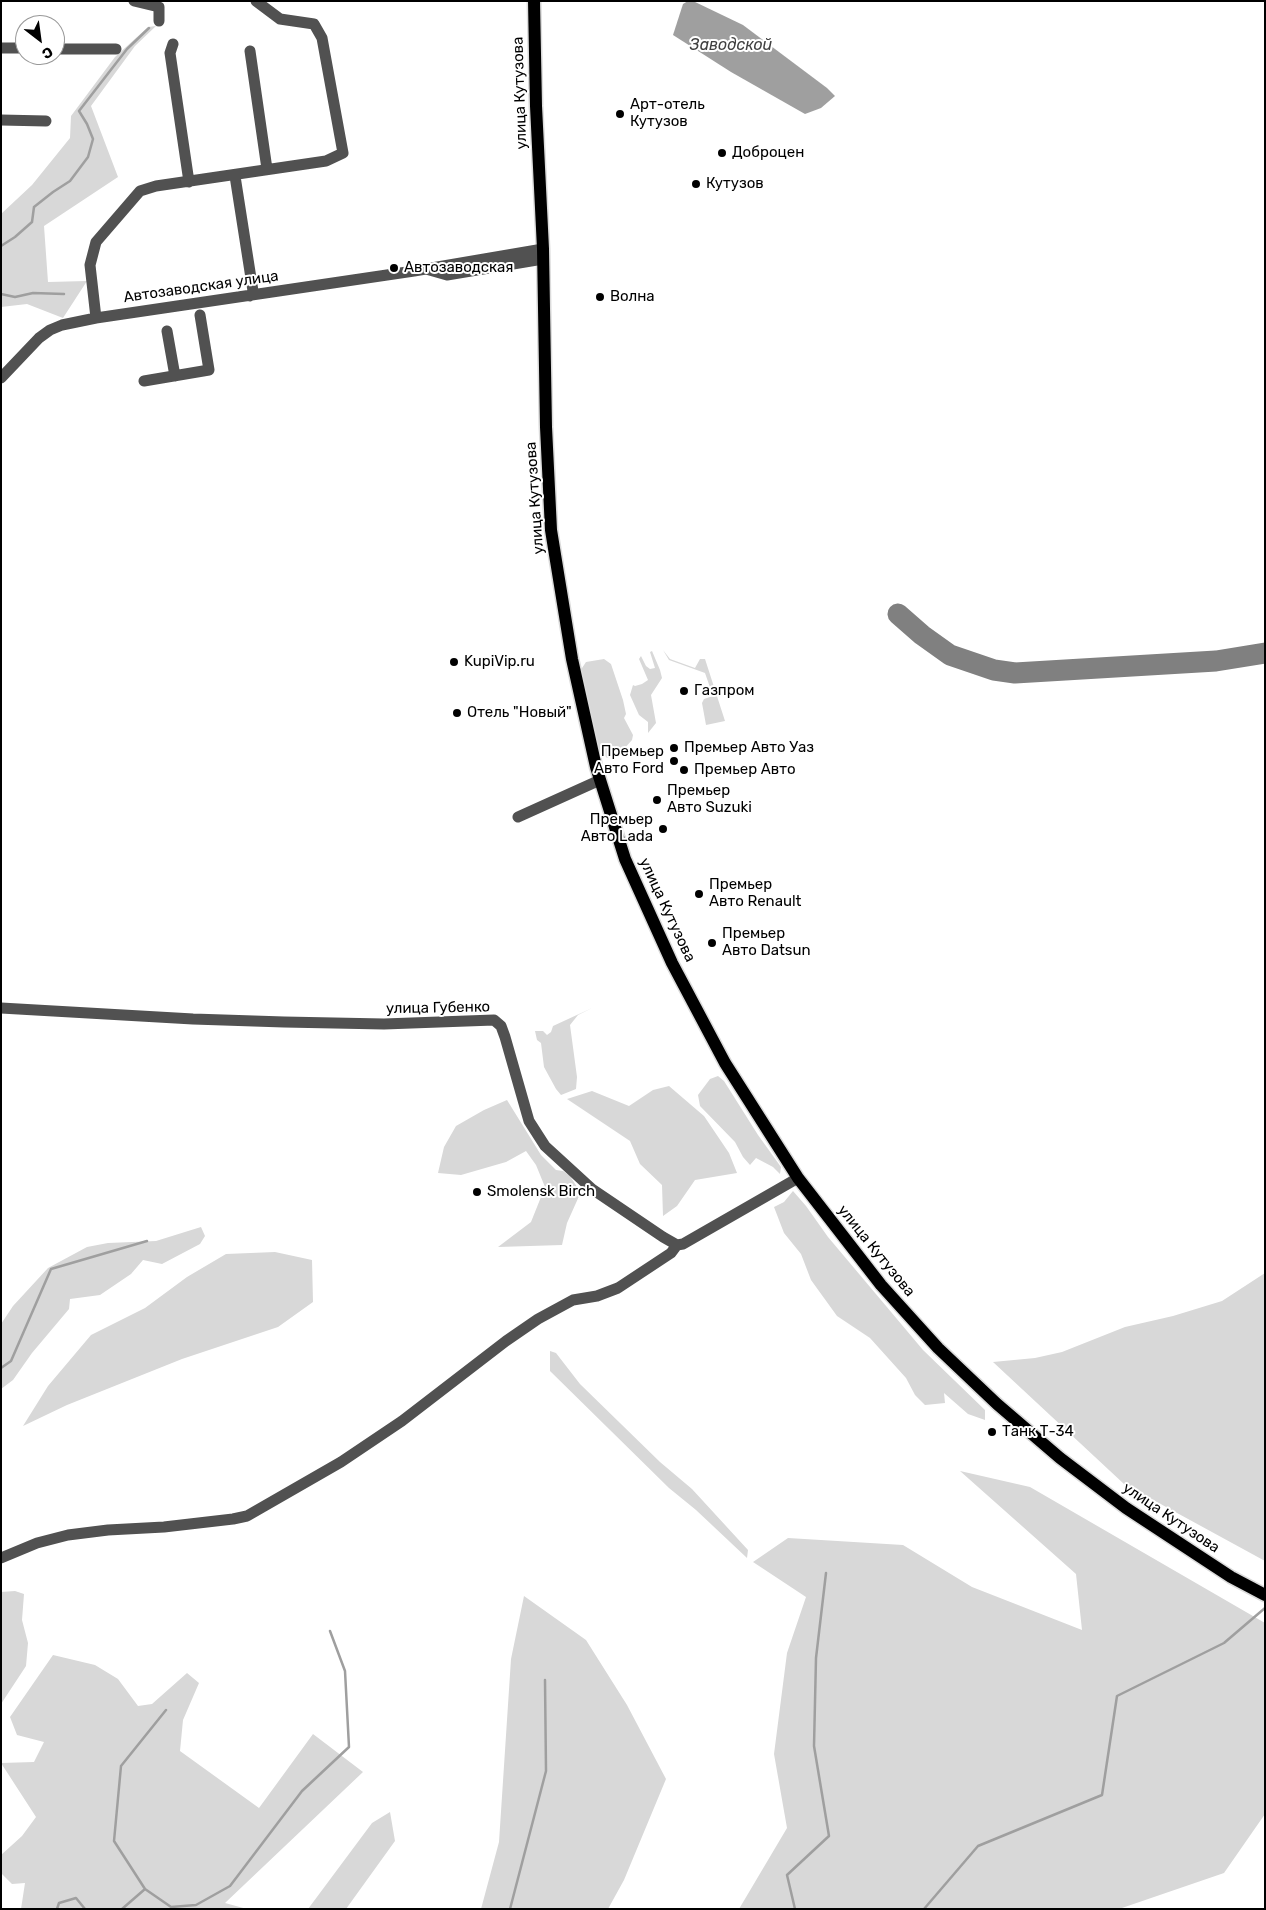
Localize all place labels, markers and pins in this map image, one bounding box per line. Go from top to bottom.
place label: Арт-отель Кутузов [630,96,705,131]
marker: Арт-отель Кутузов [614,108,626,120]
place label: Доброцен [732,144,804,162]
marker: Доброцен [716,147,728,159]
place label: Кутузов [706,175,764,193]
marker: Кутузов [690,178,702,190]
place label: Автозаводская [404,259,514,277]
marker: Автозаводская [388,262,400,274]
place label: Волна [610,288,655,306]
marker: Волна [594,291,606,303]
place label: KupiVip.ru [464,653,535,671]
marker: KupiVip.ru [448,656,460,668]
place label: Газпром [694,682,754,700]
marker: Газпром [678,685,690,697]
place label: Отель "Новый" [467,704,572,722]
marker: Отель "Новый" [451,707,463,719]
place label: Премьер Авто Уаз [684,739,814,757]
marker: Премьер Авто Уаз [668,742,680,754]
place label: Премьер Авто Ford [594,743,664,778]
marker: Премьер Авто Ford [668,755,680,767]
place label: Премьер Авто [694,761,796,779]
marker: Премьер Авто [678,764,690,776]
place label: Премьер Авто Suzuki [667,782,752,817]
marker: Премьер Авто Suzuki [651,794,663,806]
place label: Премьер Авто Lada [581,811,653,846]
marker: Премьер Авто Lada [657,823,669,835]
place label: Премьер Авто Renault [709,876,801,911]
marker: Премьер Авто Renault [693,888,705,900]
place label: Премьер Авто Datsun [722,925,811,960]
marker: Премьер Авто Datsun [706,937,718,949]
place label: Smolensk Birch [487,1183,595,1201]
marker: Smolensk Birch [471,1186,483,1198]
place label: Танк Т-34 [1002,1423,1074,1441]
marker: Танк Т-34 [986,1426,998,1438]

